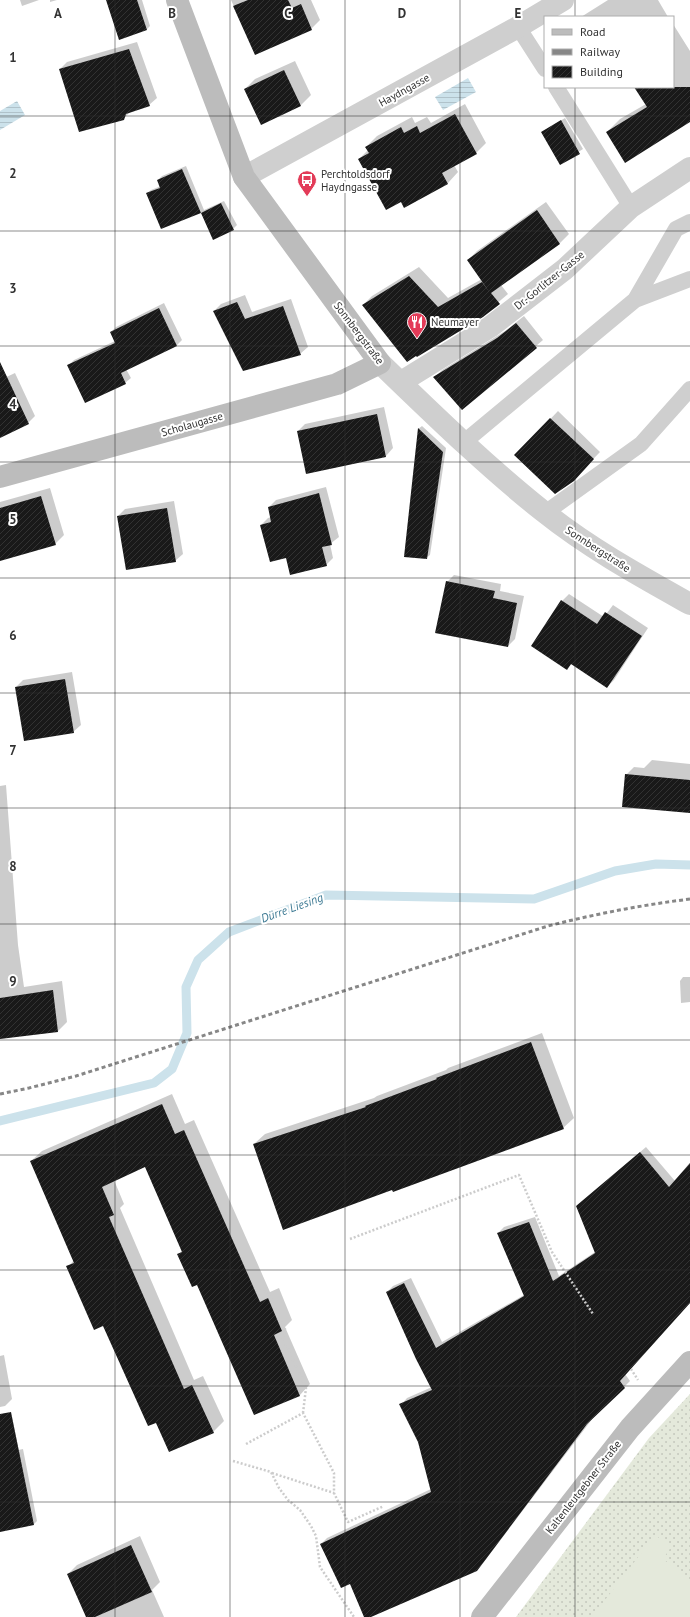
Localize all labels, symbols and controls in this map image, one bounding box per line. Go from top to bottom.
text: A [54,5,62,22]
text: B [168,5,176,22]
text: C [284,5,292,22]
text: D [398,5,406,22]
text: E [515,5,522,22]
legend [544,16,674,88]
text: Road [580,24,605,39]
text: Railway [580,44,620,59]
text: 1 [9,49,17,66]
text: Building [580,64,623,79]
street label: Haydngasse [376,70,432,110]
text: 2 [9,165,17,182]
place label: Perchtoldsdorf Haydngasse [321,167,390,194]
bus stop icon: Perchtoldsdorf Haydngasse [296,169,318,197]
street label: Dr.-Gorlitzer-Gasse [511,247,587,313]
text: 3 [9,280,17,297]
street label: Sonnbergstraße [331,299,387,367]
restaurant icon: Neumayer [406,311,428,339]
place label: Neumayer [431,315,479,329]
text: 4 [9,396,17,413]
street label: Scholaugasse [160,408,225,439]
text: 5 [9,511,17,528]
street label: Sonnbergstraße [563,523,633,575]
text: 6 [9,627,17,644]
text: 7 [9,742,17,759]
text: 8 [9,858,17,875]
water label: Dürre Liesing [259,889,325,926]
text: 9 [9,973,17,990]
street label: Kaltenleutgebner Straße [542,1437,624,1537]

